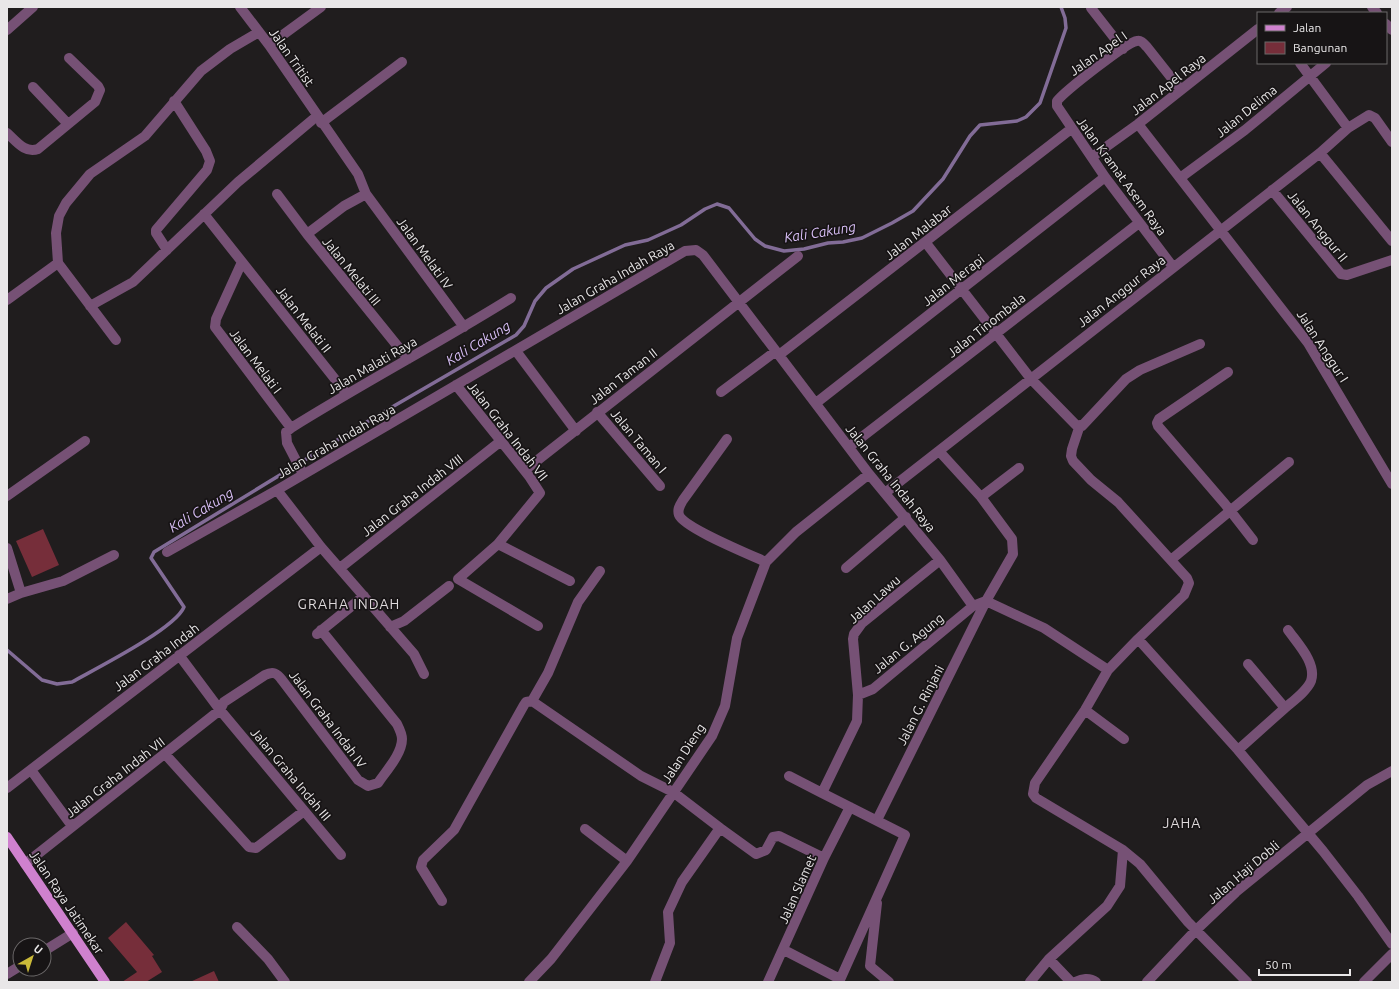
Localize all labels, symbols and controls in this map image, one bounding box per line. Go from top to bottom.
legend [1257,12,1387,64]
text: Jalan [1293,21,1321,34]
street label: Jalan Tritist [267,25,317,89]
street label: Jalan Apel I [1067,28,1129,78]
text: Bangunan [1293,41,1347,54]
street label: Jalan Apel Raya [1128,51,1208,117]
street label: Jalan Delima [1213,82,1279,140]
street label: Jalan Kramat Asem Raya [1074,114,1170,238]
street label: Jalan Anggur II [1285,188,1351,264]
street label: Jalan Malabar [882,202,954,262]
street label: Jalan Melati IV [394,214,456,292]
water label: Kali Cakung [783,218,857,246]
street label: Jalan Melati III [320,234,384,308]
street label: Jalan Graha Indah Raya [553,237,677,317]
street label: Jalan Merapi [919,252,987,308]
street label: Jalan Anggur Raya [1074,252,1168,330]
street label: Jalan Melati II [274,283,334,355]
street label: Jalan Tinombala [944,290,1028,360]
street label: Jalan Anggur I [1295,307,1351,385]
water label: Kali Cakung [443,317,513,368]
street label: Jalan Melati I [227,326,285,396]
street label: Jalan Malati Raya [325,334,419,396]
street label: Jalan Taman II [586,345,660,407]
street label: Jalan Graha Indah VII [465,379,551,483]
street label: Jalan Graha Indah Raya [274,401,398,481]
street label: Jalan Taman I [608,406,670,476]
street label: Jalan Graha Indah Raya [843,422,939,534]
street label: Jalan Graha Indah VIII [359,451,465,539]
water label: Kali Cakung [166,484,236,535]
street label: Jalan Lawu [845,572,903,626]
district label: GRAHA INDAH [298,596,400,612]
street label: Jalan G. Agung [870,610,946,676]
street label: Jalan Graha Indah [111,620,201,694]
street label: Jalan G. Rinjani [894,663,946,747]
street label: Jalan Graha Indah IV [287,668,370,771]
street label: Jalan Dieng [659,721,707,785]
street label: Jalan Graha Indah III [248,725,334,823]
street label: Jalan Graha Indah VII [63,734,167,820]
district label: JAHA [1163,815,1201,831]
street label: Jalan Haji Dobli [1204,838,1282,906]
street label: Jalan Raya Jatimekar [27,847,107,957]
street label: Jalan Slamet [776,852,818,926]
north arrow [12,937,52,977]
text: U [32,942,45,956]
scale bar [1259,951,1350,977]
text: 50 m [1265,958,1292,971]

